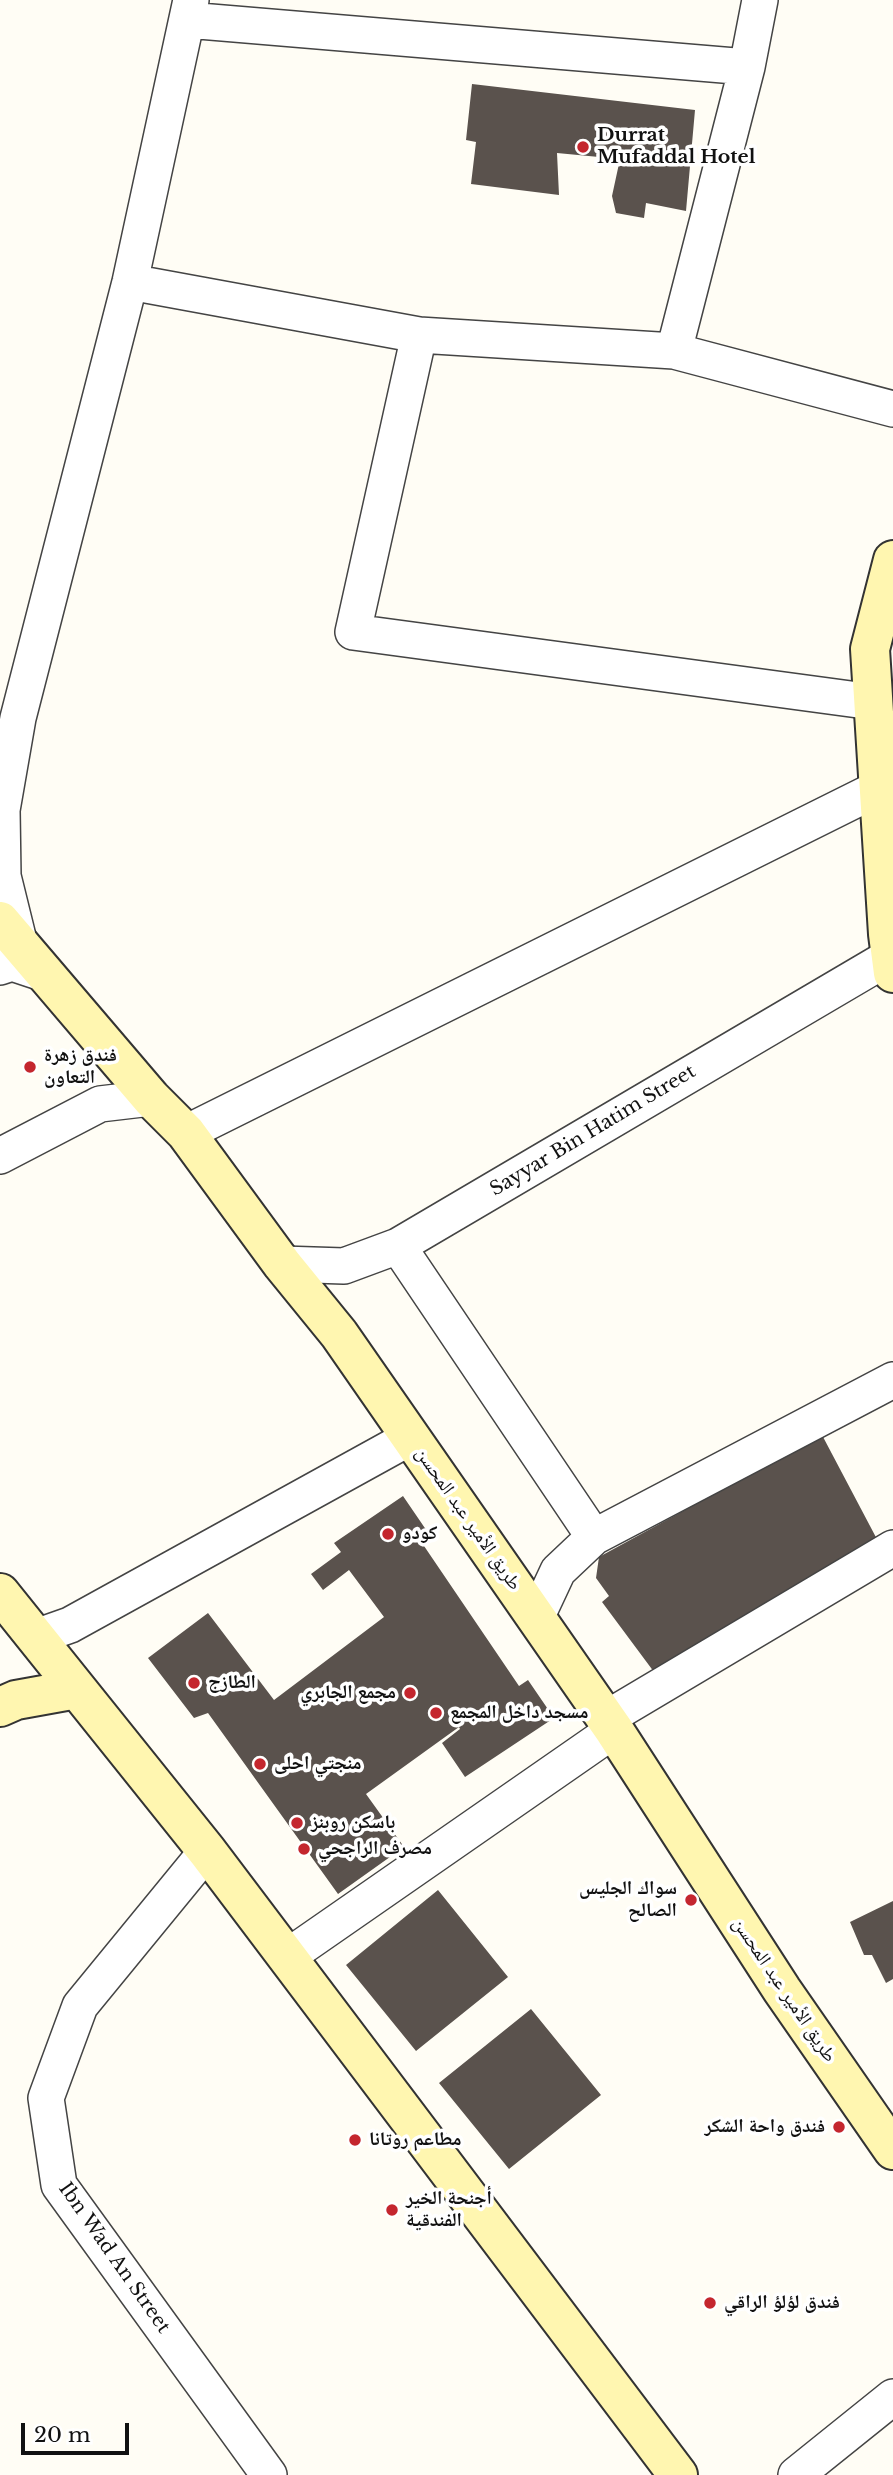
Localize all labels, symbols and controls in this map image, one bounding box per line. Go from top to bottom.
place label: Durrat Mufaddal Hotel [597,125,755,169]
marker: Durrat Mufaddal Hotel [575,139,591,155]
place label: فندق زهرة التعاون [44,1045,117,1089]
marker: فندق زهرة التعاون [22,1059,38,1075]
street label: Sayyar Bin Hatim Street [486,1060,700,1202]
street label: طريق الأمير عبد المحسن [410,1443,526,1595]
place label: كودو [402,1523,437,1545]
marker: كودو [380,1526,396,1542]
place label: الطازج [208,1672,256,1694]
marker: الطازج [186,1675,202,1691]
place label: مجمع الجابري [300,1682,396,1704]
marker: مجمع الجابري [402,1685,418,1701]
place label: مسجد داخل المجمع [450,1702,589,1724]
marker: مسجد داخل المجمع [428,1705,444,1721]
place label: منجتي احلى [274,1753,362,1775]
marker: منجتي احلى [252,1756,268,1772]
place label: باسكن روبنز [311,1812,395,1834]
marker: باسكن روبنز [289,1815,305,1831]
place label: مصرف الراجحي [318,1838,432,1860]
marker: مصرف الراجحي [296,1841,312,1857]
place label: سواك الجليس الصالح [579,1878,677,1922]
marker: سواك الجليس الصالح [683,1892,699,1908]
street label: طريق الأمير عبد المحسن [727,1913,841,2067]
place label: فندق واحة الشكر [704,2116,825,2138]
marker: فندق واحة الشكر [831,2119,847,2135]
place label: مطاعم روتانا [369,2129,462,2151]
marker: مطاعم روتانا [347,2132,363,2148]
street label: Ibn Wad An Street [53,2178,175,2338]
place label: أجنحة الخير الفندقية [406,2188,492,2232]
marker: أجنحة الخير الفندقية [384,2202,400,2218]
place label: فندق لؤلؤ الراقي [724,2292,840,2314]
marker: فندق لؤلؤ الراقي [702,2295,718,2311]
scale bar [24,2408,133,2452]
text: 20 m [34,2422,91,2448]

